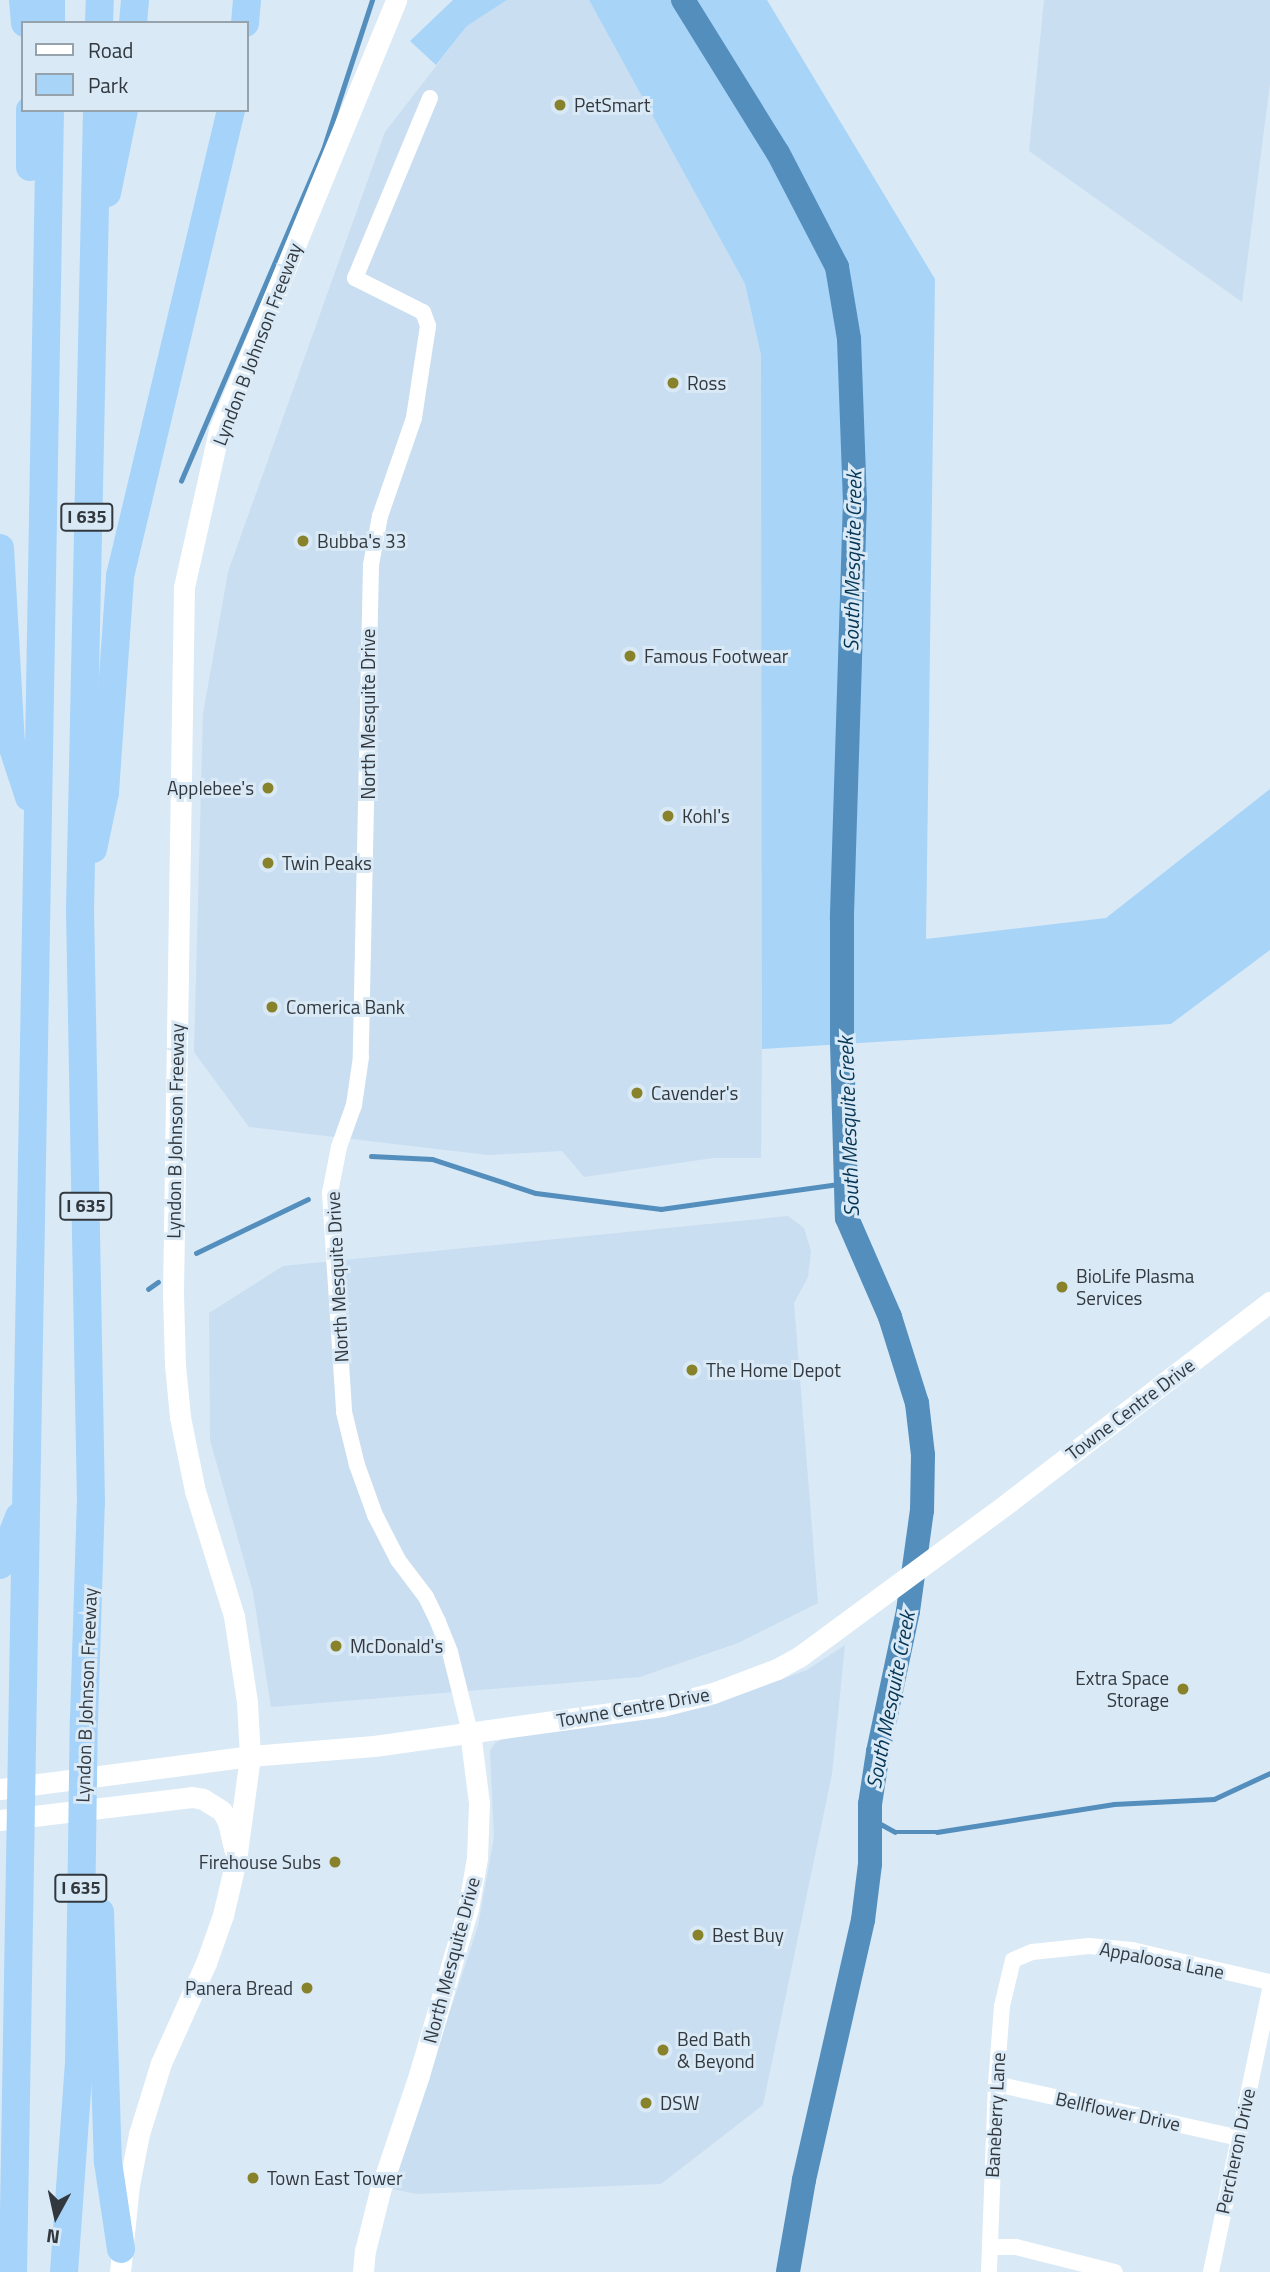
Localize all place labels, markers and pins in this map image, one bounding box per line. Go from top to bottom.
place label: PetSmart [574,94,650,116]
marker: PetSmart [552,97,568,113]
place label: Ross [687,372,726,394]
marker: Ross [665,375,681,391]
place label: Bubba's 33 [317,530,406,552]
marker: Bubba's 33 [295,533,311,549]
place label: Famous Footwear [644,645,788,667]
marker: Famous Footwear [622,648,638,664]
place label: Applebee's [167,777,254,799]
marker: Applebee's [260,780,276,796]
place label: Kohl's [682,805,730,827]
marker: Kohl's [660,808,676,824]
place label: Twin Peaks [282,852,372,874]
marker: Twin Peaks [260,855,276,871]
place label: Comerica Bank [286,996,405,1018]
marker: Comerica Bank [264,999,280,1015]
place label: Cavender's [651,1082,738,1104]
marker: Cavender's [629,1085,645,1101]
place label: BioLife Plasma Services [1076,1265,1194,1309]
marker: BioLife Plasma Services [1054,1279,1070,1295]
place label: The Home Depot [706,1359,841,1381]
marker: The Home Depot [684,1362,700,1378]
place label: McDonald's [350,1635,443,1657]
marker: McDonald's [328,1638,344,1654]
place label: Extra Space Storage [1075,1667,1169,1711]
marker: Extra Space Storage [1175,1681,1191,1697]
place label: Firehouse Subs [199,1851,321,1873]
marker: Firehouse Subs [327,1854,343,1870]
place label: Best Buy [712,1924,784,1946]
marker: Best Buy [690,1927,706,1943]
place label: Panera Bread [185,1977,293,1999]
marker: Panera Bread [299,1980,315,1996]
place label: Bed Bath & Beyond [677,2028,755,2072]
marker: Bed Bath & Beyond [655,2042,671,2058]
place label: DSW [660,2092,699,2114]
marker: DSW [638,2095,654,2111]
place label: Town East Tower [267,2167,403,2189]
marker: Town East Tower [245,2170,261,2186]

